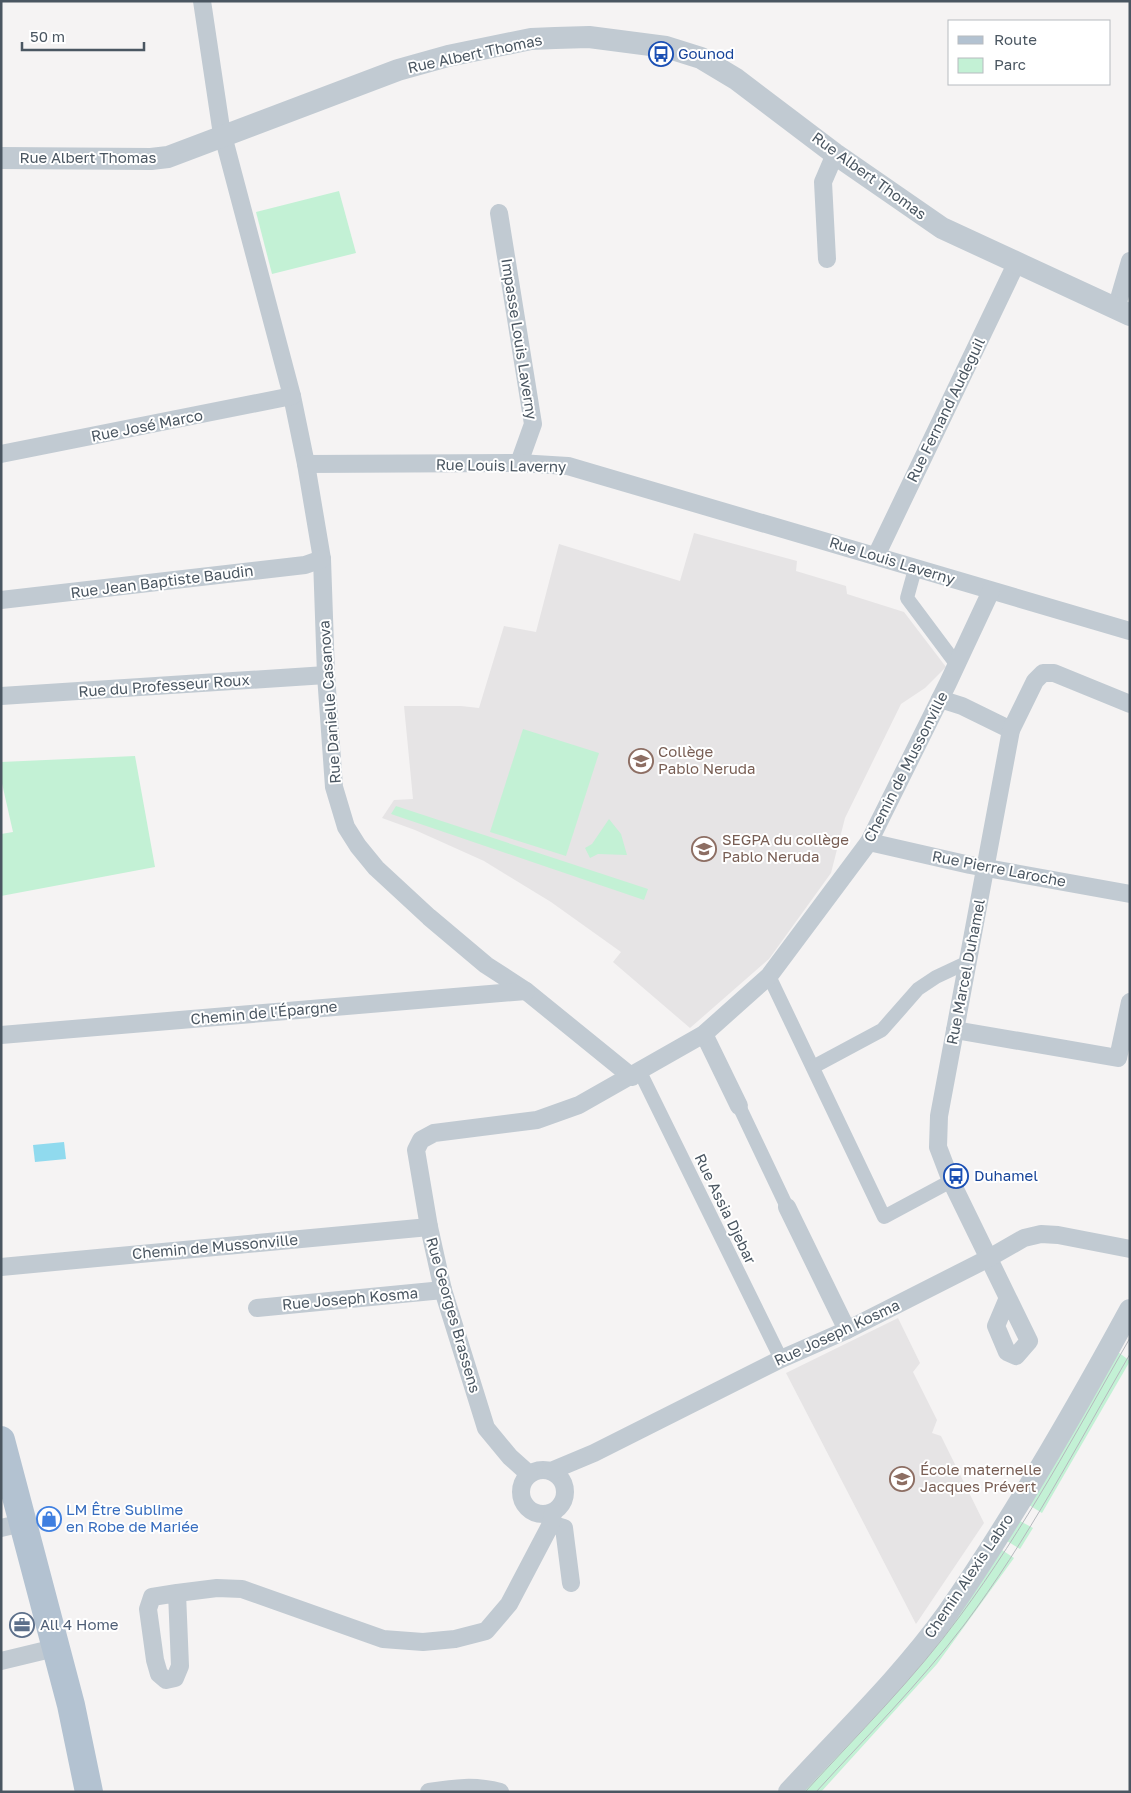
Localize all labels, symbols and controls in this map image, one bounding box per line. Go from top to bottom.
scale bar [22,20,145,52]
legend [948,20,1111,85]
text: 50 m [30,27,65,45]
street label: Rue Albert Thomas [406,30,544,76]
text: Route [994,30,1037,48]
bus stop icon: Gounod [648,41,674,67]
place label: Gounod [678,44,734,62]
text: Parc [994,55,1026,73]
street label: Rue Albert Thomas [809,128,930,223]
street label: Rue Albert Thomas [19,148,157,166]
street label: Impasse Louis Laverny [498,257,542,421]
street label: Rue Fernand Audeguil [902,334,988,485]
street label: Rue José Marco [89,405,204,445]
street label: Rue Louis Laverny [436,455,567,475]
street label: Rue Louis Laverny [827,532,958,588]
street label: Rue Jean Baptiste Baudin [69,561,254,601]
street label: Rue Danielle Casanova [314,620,344,784]
street label: Rue du Professeur Roux [78,670,250,700]
street label: Chemin de Mussonville [859,688,951,845]
place label: Collège Pablo Neruda [658,742,756,777]
school or university icon: Collège Pablo Neruda [628,748,654,774]
place label: SEGPA du collège Pablo Neruda [722,830,849,865]
school or university icon: SEGPA du collège Pablo Neruda [691,836,717,862]
street label: Rue Pierre Laroche [931,846,1068,890]
street label: Rue Marcel Duhamel [942,897,988,1046]
street label: Chemin de l'Épargne [190,997,338,1027]
street label: Rue Assia Djebar [691,1151,760,1267]
bus stop icon: Duhamel [943,1163,969,1189]
place label: Duhamel [974,1166,1038,1184]
street label: Chemin de Mussonville [131,1230,299,1262]
street label: Rue Georges Brassens [423,1235,485,1395]
street label: Rue Joseph Kosma [281,1283,419,1313]
street label: Rue Joseph Kosma [771,1295,902,1369]
place label: École maternelle Jacques Prévert [920,1460,1042,1495]
school or university icon: École maternelle Jacques Prévert [889,1466,915,1492]
place label: LM Être Sublime en Robe de Mariée [66,1500,199,1535]
shop icon: LM Être Sublime en Robe de Mariée [36,1506,62,1532]
street label: Chemin Alexis Labro [920,1510,1017,1641]
office icon: All 4 Home [9,1612,35,1638]
place label: All 4 Home [40,1615,119,1633]

